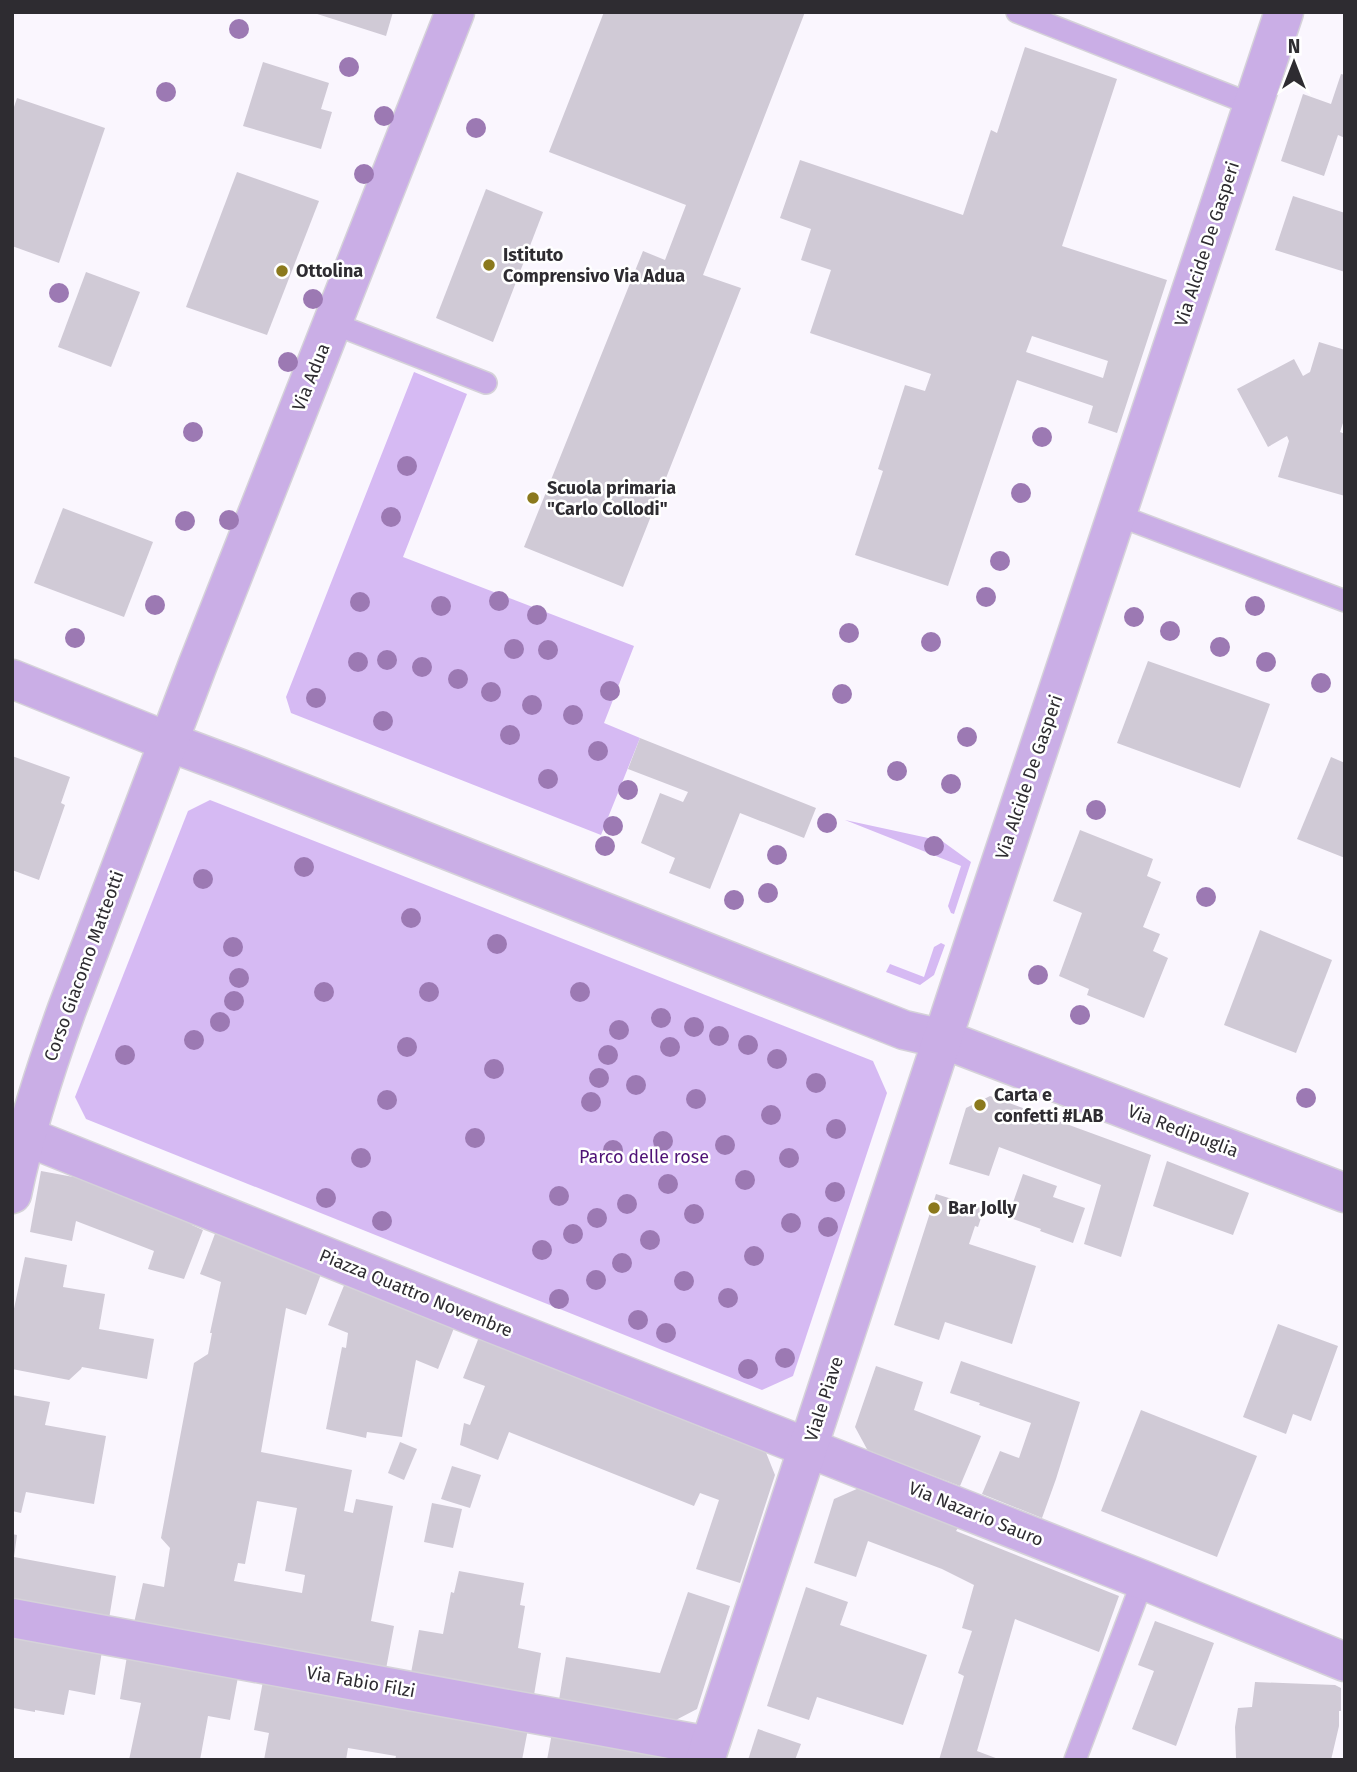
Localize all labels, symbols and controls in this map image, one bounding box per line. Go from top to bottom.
north arrow [1259,28,1329,98]
text: N [1288,35,1300,58]
street label: Via Alcide De Gasperi [1170,159,1244,329]
place label: Istituto Comprensivo Via Adua [503,244,685,287]
marker: Istituto Comprensivo Via Adua [481,257,497,273]
place label: Ottolina [296,260,363,282]
marker: Ottolina [274,263,290,279]
street label: Via Adua [288,340,334,414]
place label: Scuola primaria "Carlo Collodi" [547,477,676,520]
marker: Scuola primaria "Carlo Collodi" [525,490,541,506]
street label: Via Alcide De Gasperi [991,692,1067,862]
street label: Corso Giacomo Matteotti [39,868,129,1064]
place label: Carta e confetti #LAB [994,1084,1104,1127]
marker: Carta e confetti #LAB [972,1097,988,1113]
street label: Via Redipuglia [1125,1100,1241,1162]
park label: Parco delle rose [579,1146,709,1168]
place label: Bar Jolly [948,1197,1017,1219]
marker: Bar Jolly [926,1200,942,1216]
street label: Piazza Quattro Novembre [316,1244,516,1342]
street label: Viale Piave [800,1354,848,1444]
street label: Via Nazario Sauro [905,1477,1047,1551]
street label: Via Fabio Filzi [305,1662,417,1702]

